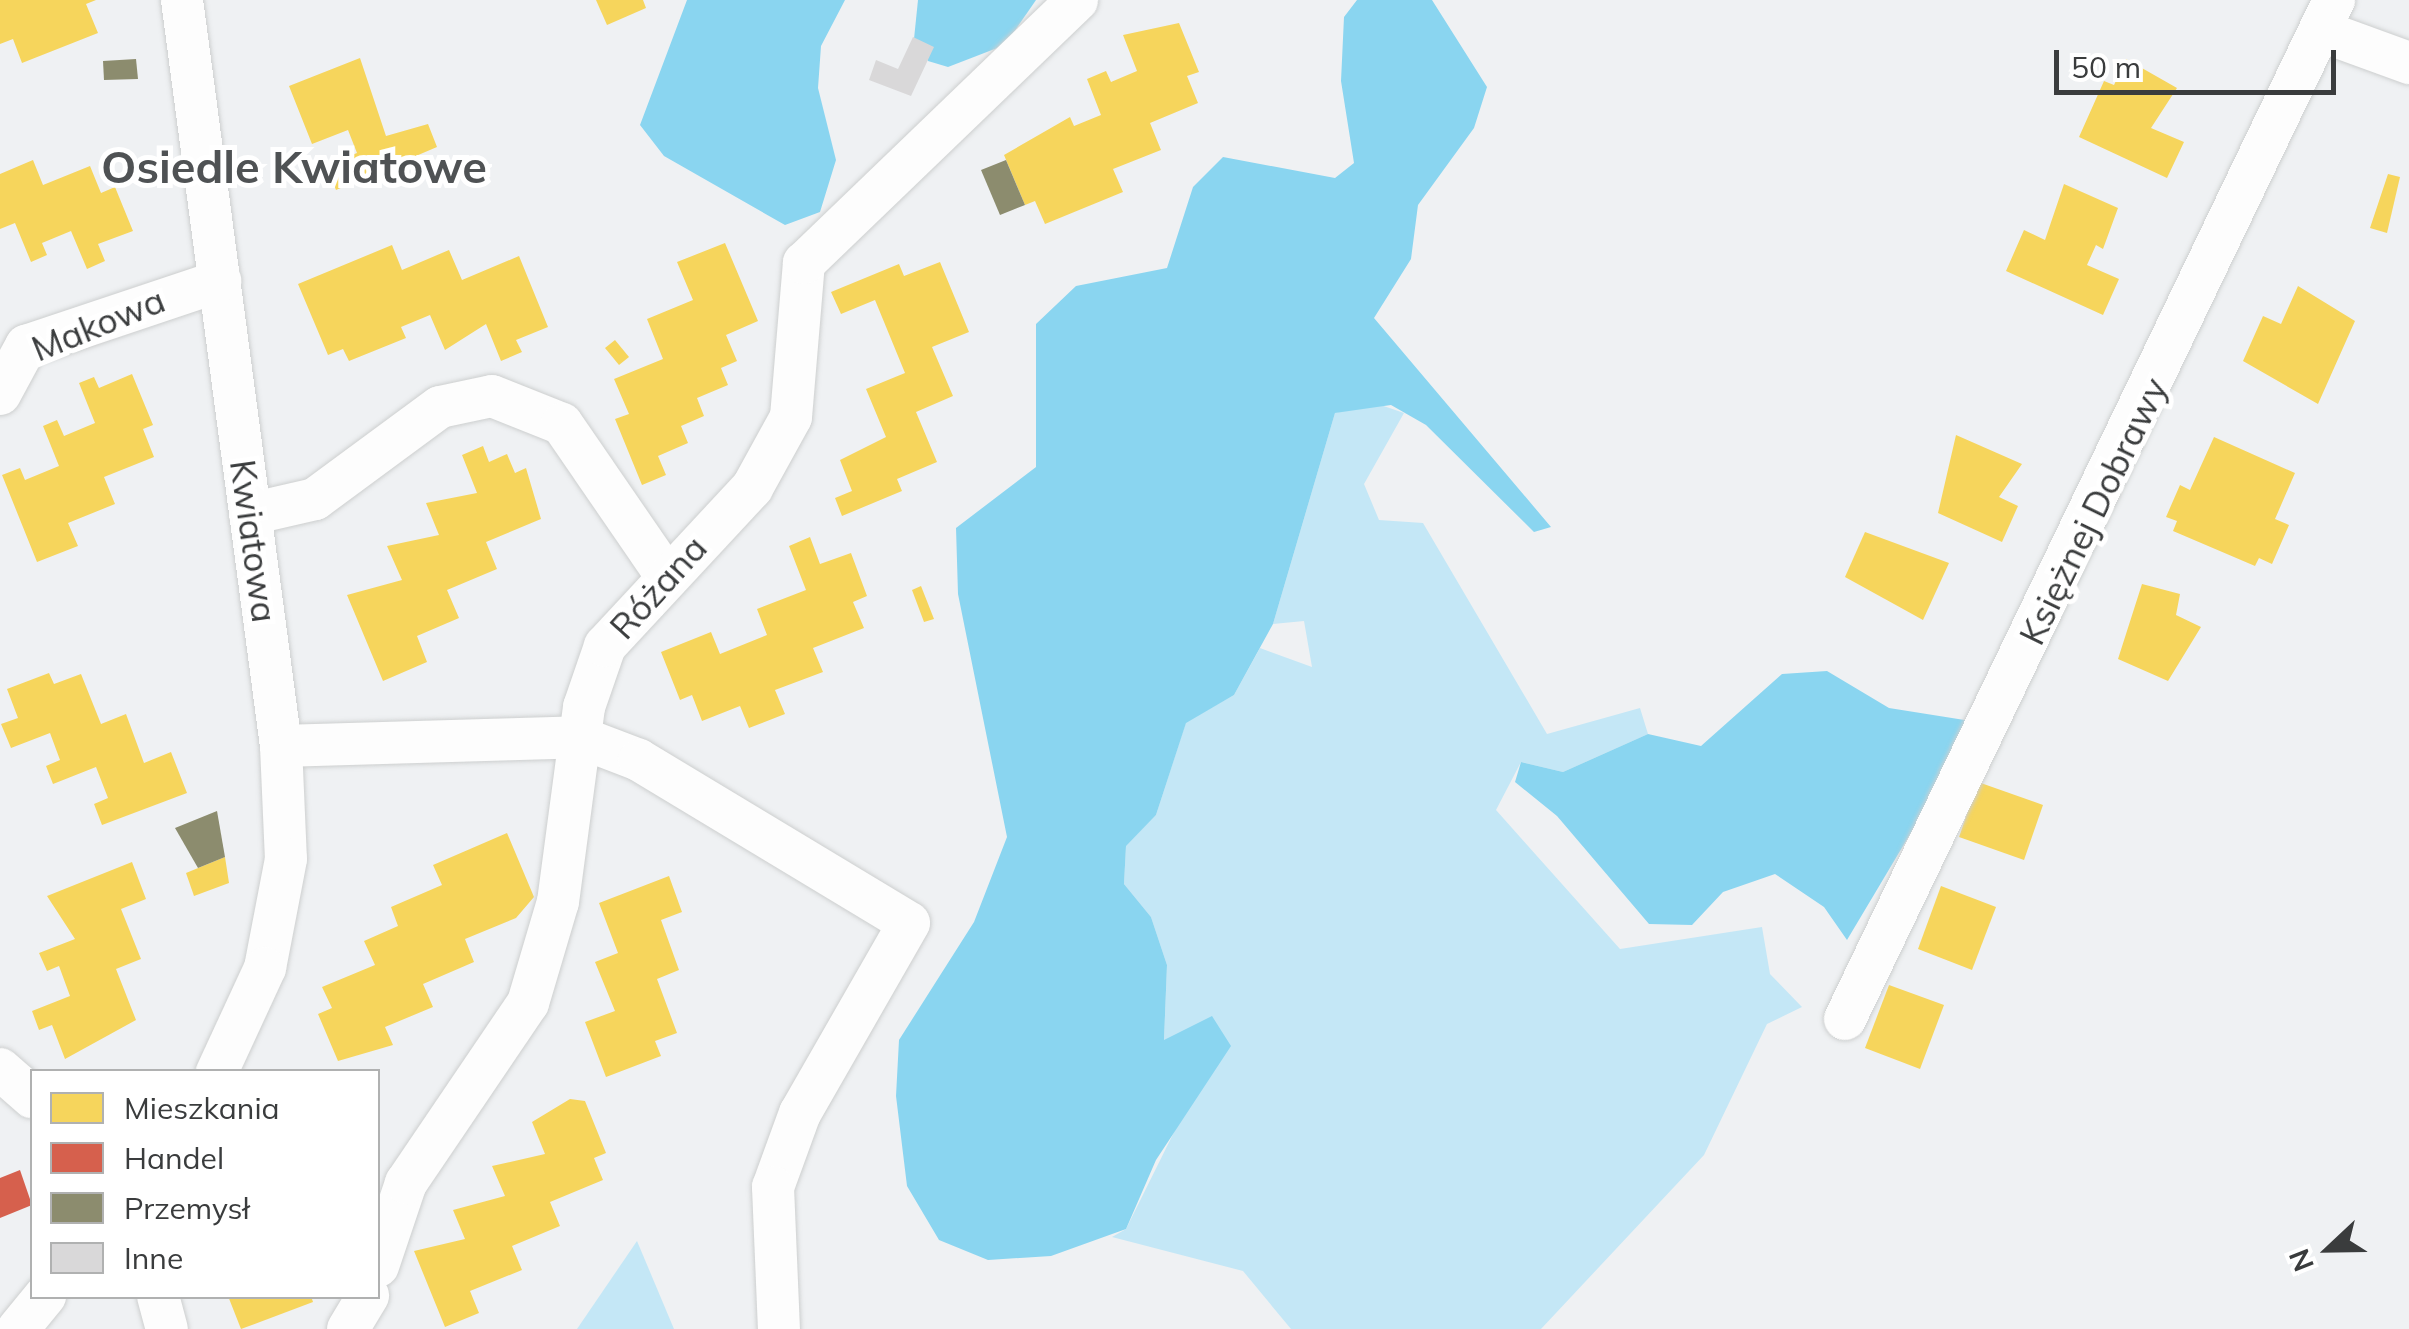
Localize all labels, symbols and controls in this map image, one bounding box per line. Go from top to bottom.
scale bar [2059,30,2342,92]
text: 50 m [2071,48,2141,86]
district label: Osiedle Kwiatowe [101,140,487,194]
street label: Makowa [26,278,170,370]
street label: Księżnej Dobrawy [2010,371,2176,651]
street label: Kwiatowa [222,457,286,625]
street label: Różana [601,527,715,647]
legend [30,1069,380,1299]
text: Mieszkania [124,1089,280,1127]
text: Handel [124,1139,224,1177]
text: Przemysł [124,1189,250,1227]
north arrow [2279,1199,2379,1299]
text: Inne [124,1239,183,1277]
text: N [2281,1244,2321,1277]

